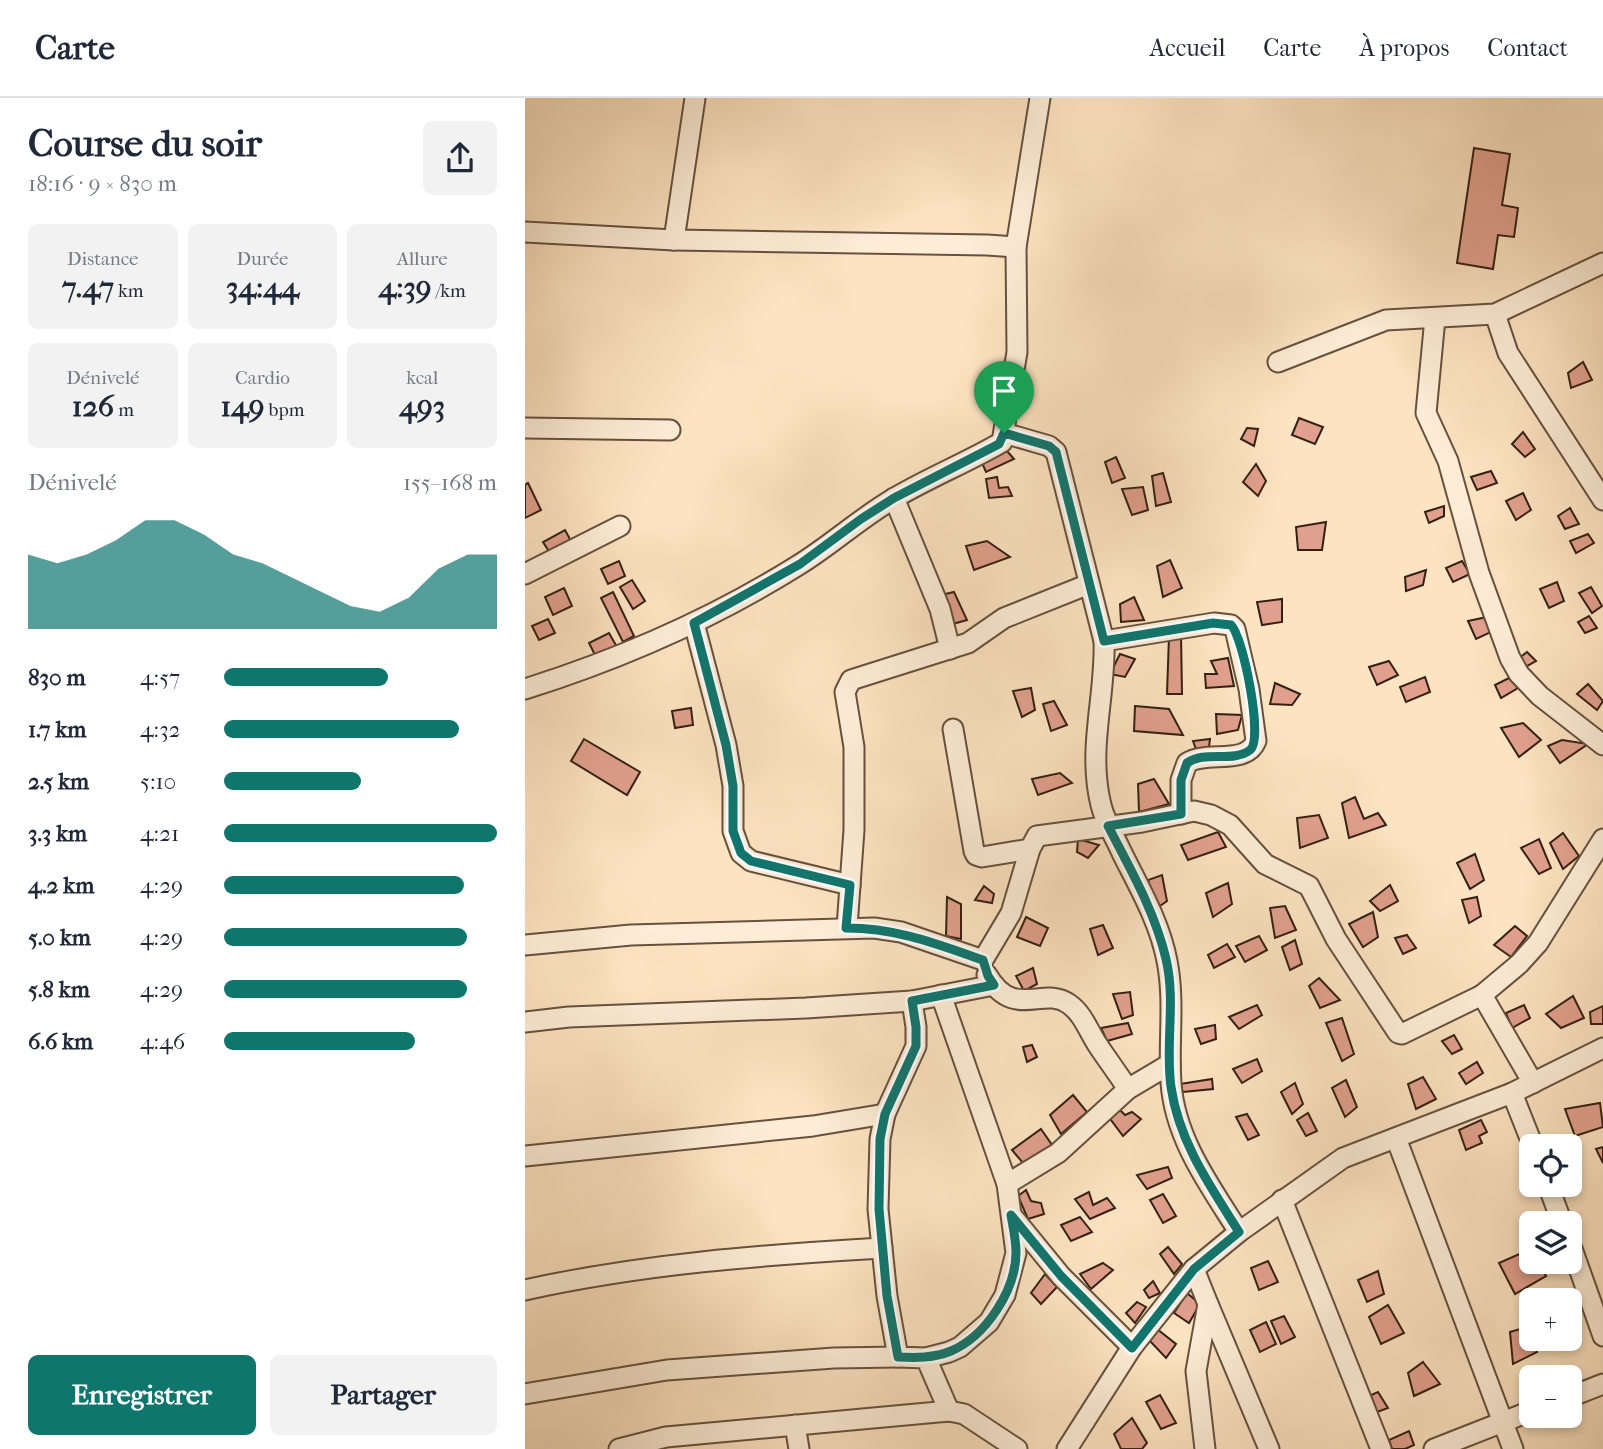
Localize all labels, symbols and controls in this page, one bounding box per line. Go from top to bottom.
text: Carte [35,29,115,68]
text: Accueil [1150,34,1225,62]
text: Carte [1263,34,1321,62]
text: À propos [1359,34,1449,62]
text: Contact [1487,34,1568,62]
text: Course du soir [28,121,262,166]
button: share [423,121,497,195]
text: 18:16 · 9 × 830 m [28,170,177,197]
text: Distance [67,248,139,270]
text: Durée [236,248,289,270]
text: Allure [397,248,448,270]
text: 7.47 [62,270,114,305]
text: 34:44 [226,270,299,305]
text: 4:39 [379,270,432,305]
text: km [114,280,144,302]
text: /km [432,280,466,302]
pin [974,361,1034,433]
text: Dénivelé [66,367,139,389]
text: Cardio [235,367,290,389]
text: kcal [406,367,438,389]
icon: arrive [985,372,1023,410]
text: 126 [72,389,114,424]
text: 149 [220,389,265,424]
text: 493 [399,389,445,424]
text: m [114,399,134,421]
text: bpm [265,399,305,421]
text: Dénivelé [28,469,117,496]
text: 155–168 m [403,469,497,496]
text: 830 m [28,664,86,691]
text: 4:57 [140,664,180,691]
text: 1.7 km [28,716,86,743]
text: 4:32 [140,716,180,743]
text: 2.5 km [28,768,89,795]
text: 5:10 [140,768,176,795]
text: 3.3 km [28,820,87,847]
text: 4:21 [140,820,179,847]
text: 4.2 km [28,872,94,899]
text: 4:29 [140,872,183,899]
text: 5.0 km [28,924,91,951]
text: 4:29 [140,924,183,951]
text: 5.8 km [28,976,90,1003]
text: 4:29 [140,976,183,1003]
text: 6.6 km [28,1028,93,1055]
text: 4:46 [140,1028,185,1055]
map controls [1519,1134,1582,1428]
button: locate [1519,1134,1582,1197]
button: layers [1519,1211,1582,1274]
button: + [1519,1288,1582,1351]
button: Enregistrer [28,1355,256,1435]
button: Partager [270,1355,497,1435]
button: − [1519,1365,1582,1428]

